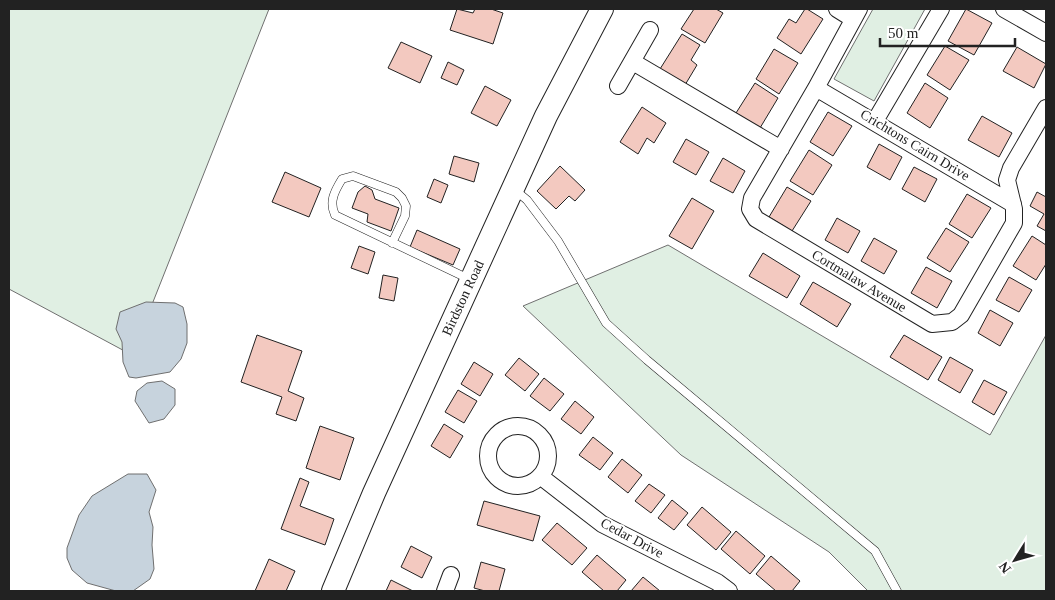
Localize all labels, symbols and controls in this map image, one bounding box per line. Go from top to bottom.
scale bar [880,15,1015,47]
text: 50 m [888,25,919,41]
street label: Crichtons Cairn Drive [858,107,972,183]
street label: Cortmalaw Avenue [809,247,909,315]
street label: Birdston Road [439,258,487,338]
street label: Cedar Drive [598,515,666,561]
north arrow [990,535,1040,585]
text: N [996,559,1014,576]

